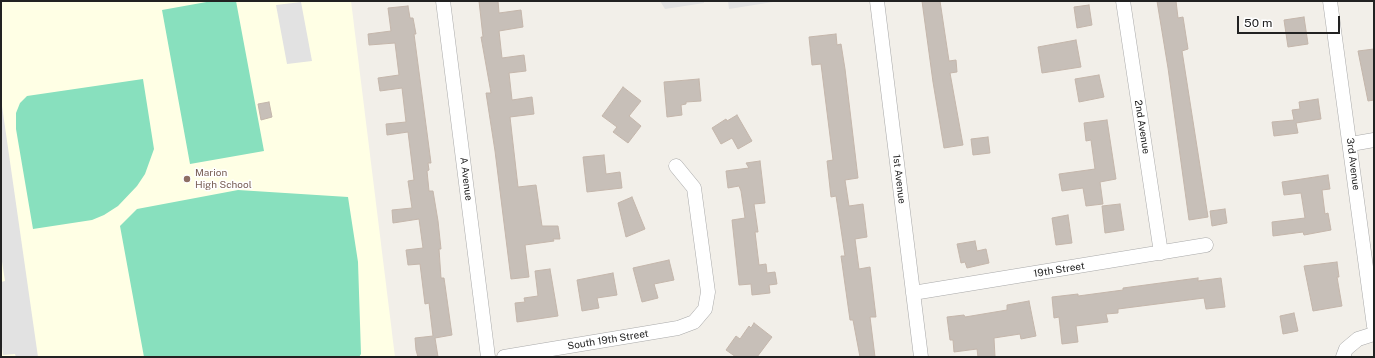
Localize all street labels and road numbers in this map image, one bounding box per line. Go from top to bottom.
street label: 2nd Avenue [1132,99,1152,155]
street label: 3rd Avenue [1344,137,1362,191]
street label: 1st Avenue [890,154,908,204]
street label: A Avenue [457,156,475,202]
street label: 19th Street [1033,260,1085,280]
street label: South 19th Street [567,328,649,352]

